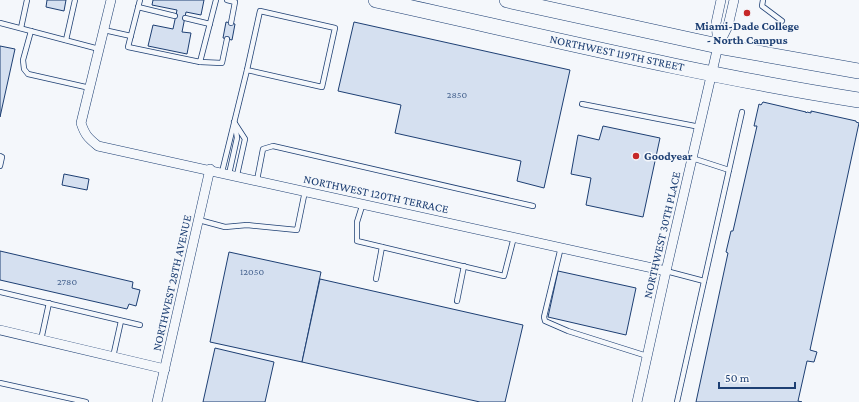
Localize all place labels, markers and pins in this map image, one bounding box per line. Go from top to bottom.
marker: Miami-Dade College - North Campus [742,8,752,18]
place label: Miami-Dade College - North Campus [695,19,800,47]
place label: Goodyear [644,149,693,163]
marker: Goodyear [631,151,641,161]

